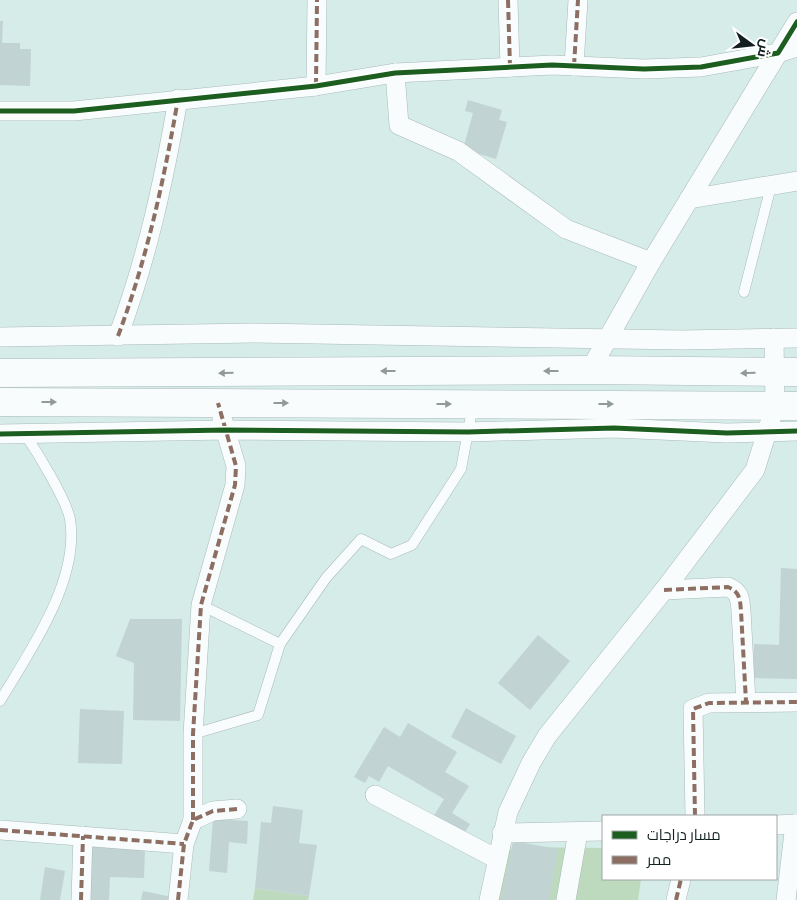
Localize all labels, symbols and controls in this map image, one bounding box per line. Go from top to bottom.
north arrow [727,20,777,70]
text: ش [752,37,776,59]
one-way arrow [380,367,396,375]
one-way arrow [543,367,559,375]
one-way arrow [218,369,234,377]
one-way arrow [740,369,756,377]
one-way arrow [41,399,57,407]
one-way arrow [273,399,289,407]
one-way arrow [436,400,452,408]
one-way arrow [598,400,614,408]
legend [602,815,777,880]
text: مسار دراجات [647,825,721,846]
text: ممر [646,850,671,871]

